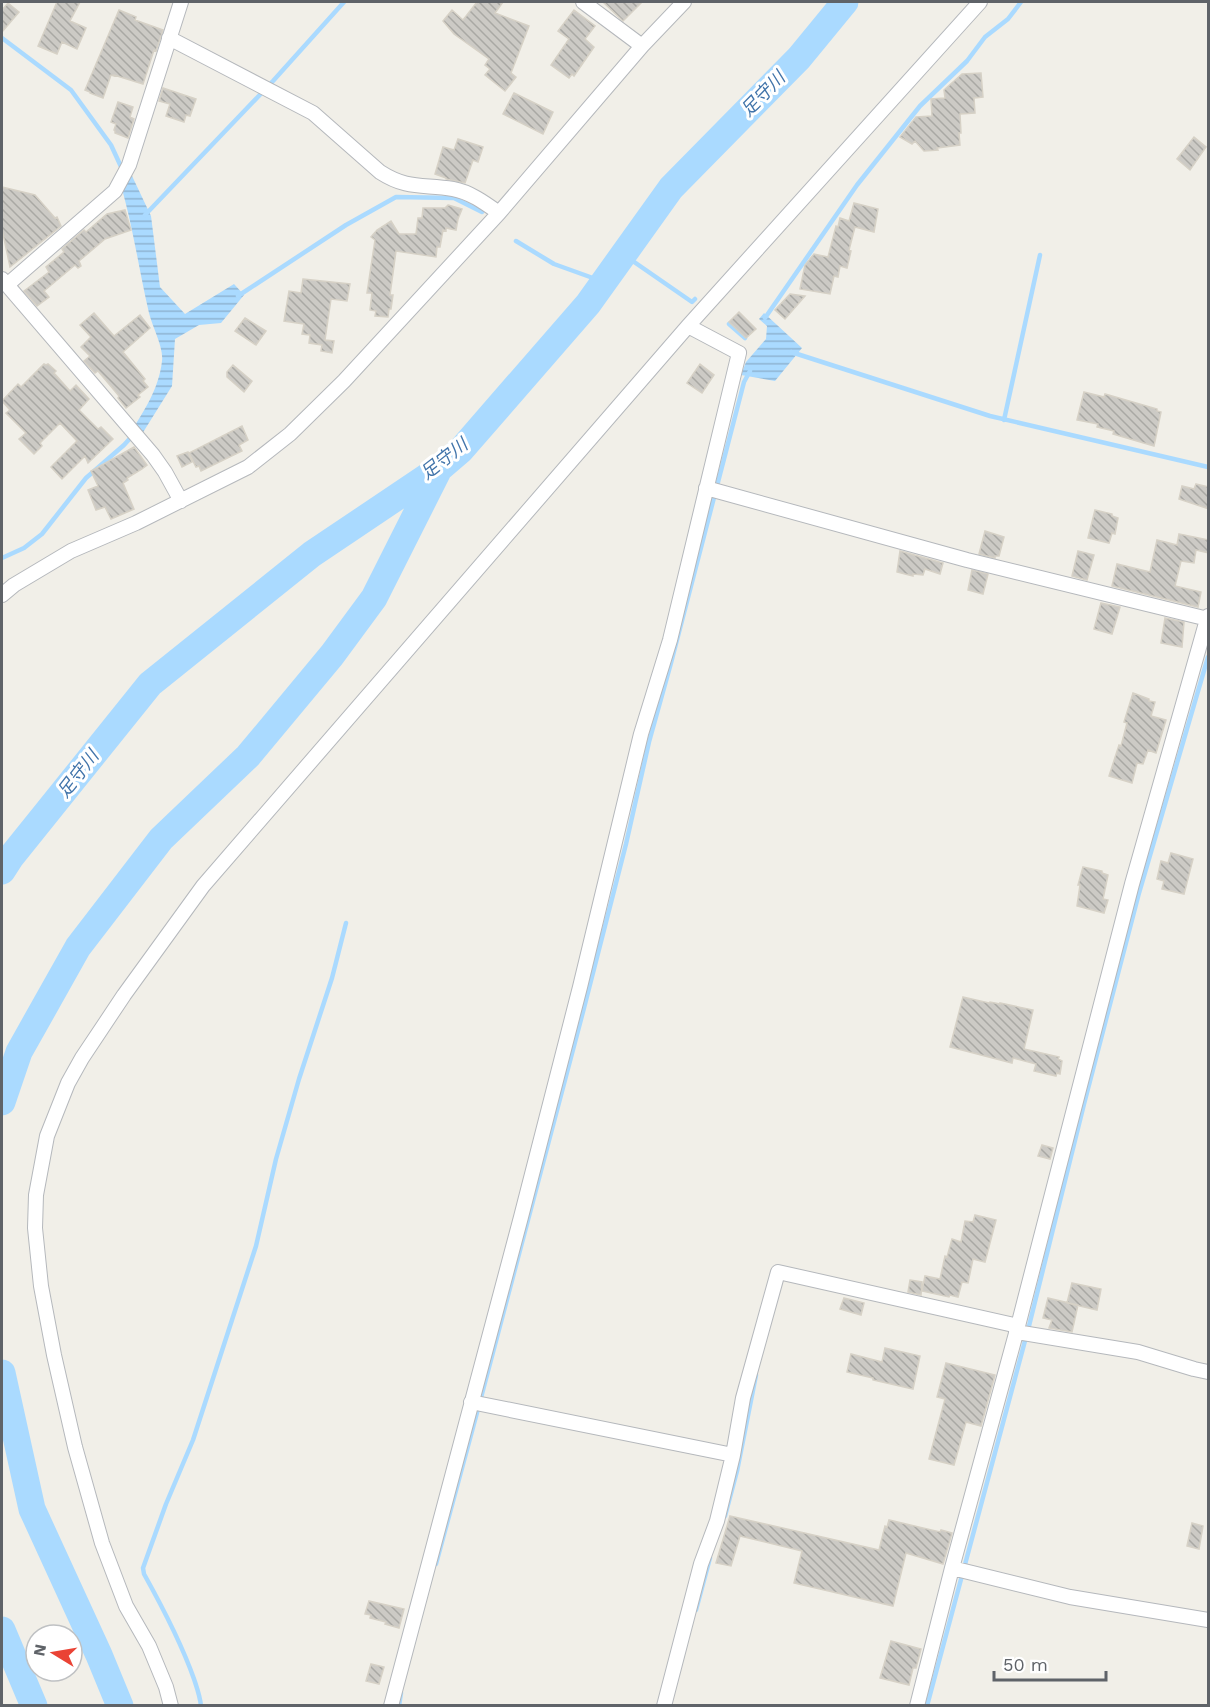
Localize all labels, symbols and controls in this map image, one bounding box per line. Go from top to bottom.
water label: 足守川 [736,65,790,120]
water label: 足守川 [416,432,473,484]
water label: 足守川 [53,744,104,801]
north arrow [24,1623,84,1683]
text: N [29,1643,50,1658]
scale bar [994,1644,1106,1682]
text: 50 m [1003,1654,1048,1675]

